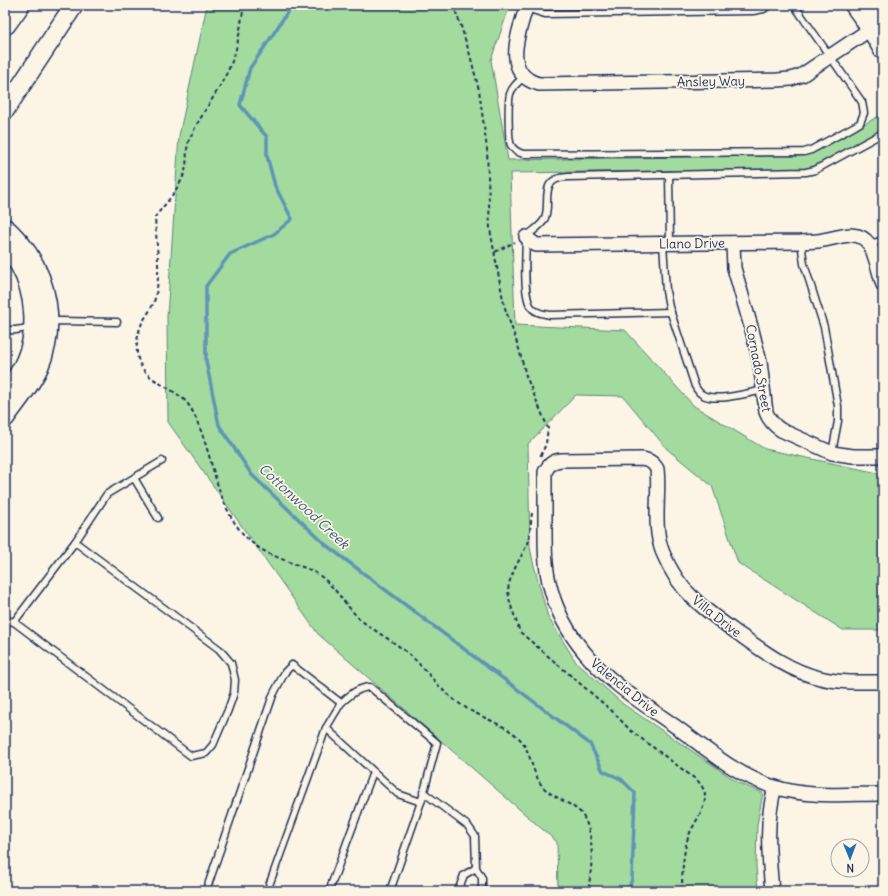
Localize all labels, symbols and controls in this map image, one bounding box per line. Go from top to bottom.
street label: Ansley Way [677,72,745,91]
street label: Llano Drive [659,234,725,253]
street label: Cornado Street [742,323,775,414]
water label: Cottonwood Creek [255,459,354,553]
street label: Villa Drive [689,592,745,641]
street label: Valencia Drive [587,655,662,720]
north arrow [830,838,870,878]
text: N [846,861,854,875]

